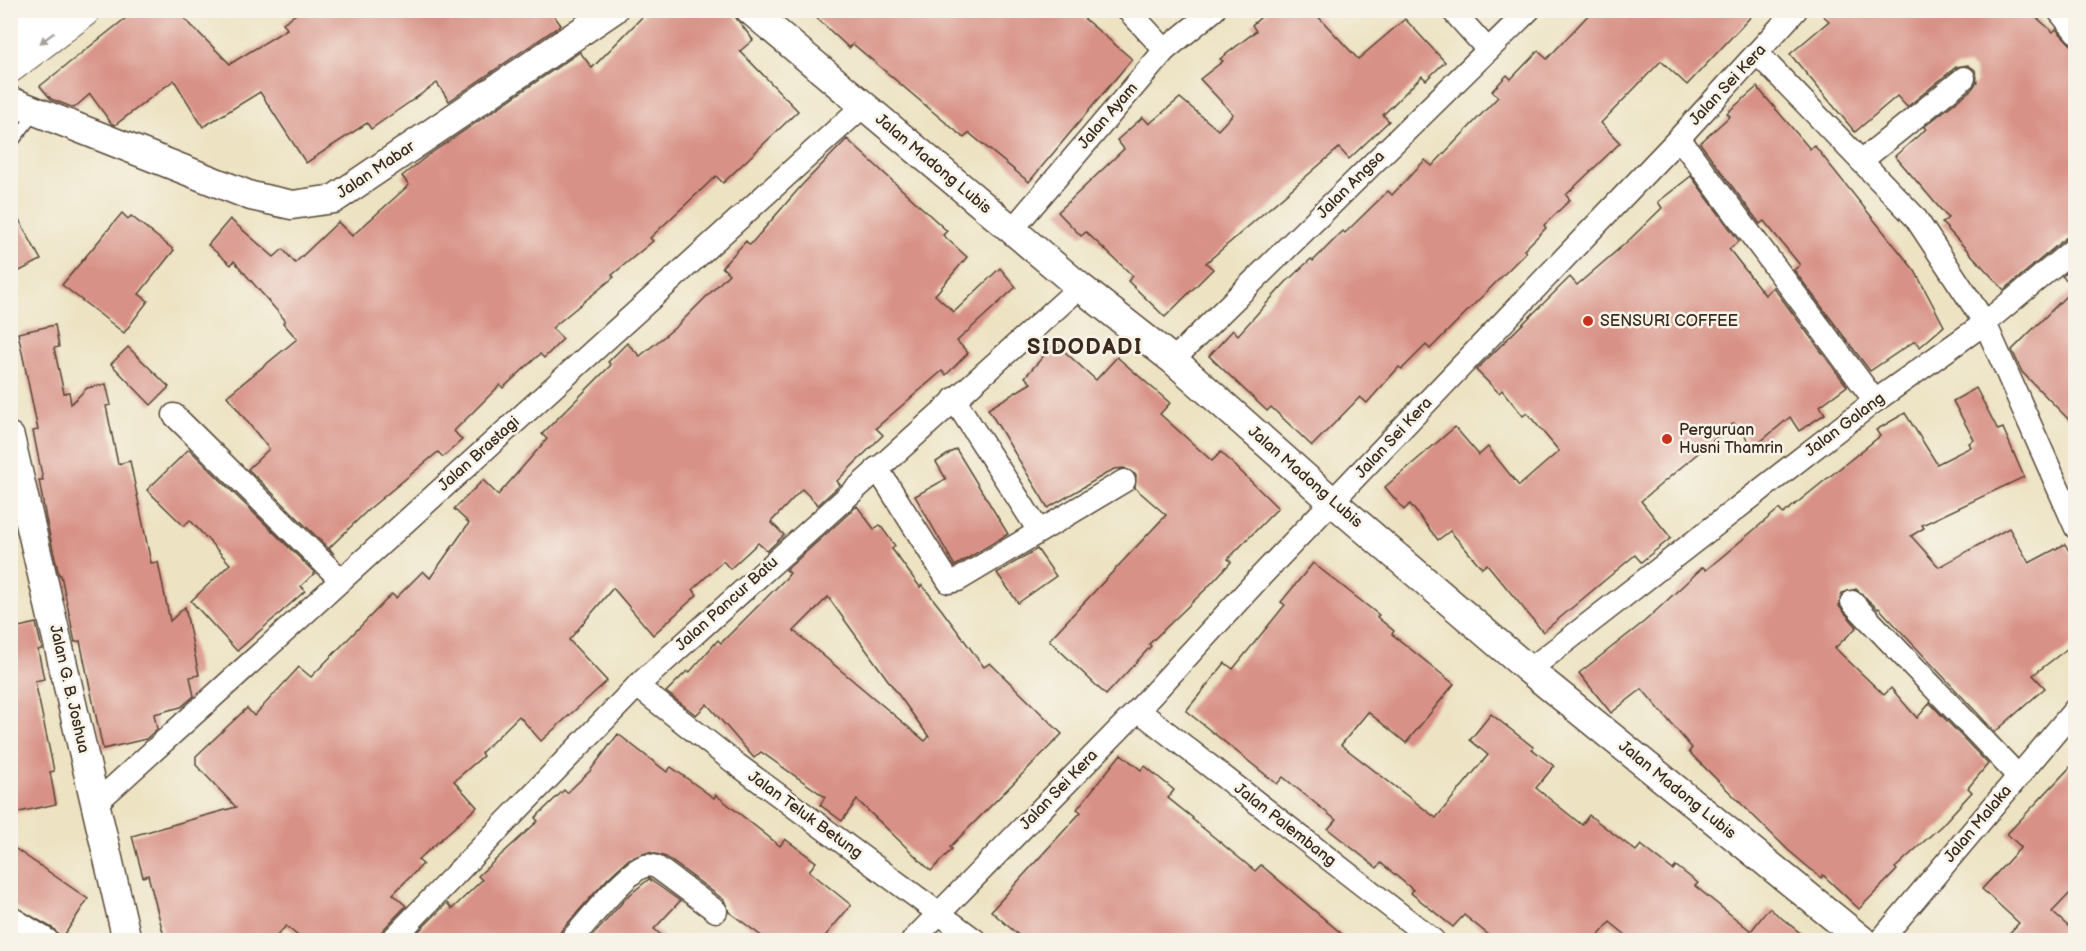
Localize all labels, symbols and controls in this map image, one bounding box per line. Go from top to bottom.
one-way arrow [39,32,55,45]
street label: Jalan Sei Kera [1686,40,1770,130]
street label: Jalan Ayam [1074,79,1142,153]
street label: Jalan Madong Lubis [871,110,995,218]
street label: Jalan Mabar [334,137,419,203]
street label: Jalan Angsa [1313,147,1389,223]
place label: SENSURI COFFEE [1600,312,1738,331]
marker: SENSURI COFFEE [1581,314,1595,328]
district label: SIDODADI [1027,334,1143,361]
street label: Jalan Galang [1801,389,1889,461]
street label: Jalan Sei Kera [1352,393,1436,483]
street label: Jalan Brastagi [434,413,524,495]
place label: Perguruan Husni Thamrin [1679,421,1783,458]
street label: Jalan Madong Lubis [1244,422,1366,532]
marker: Perguruan Husni Thamrin [1660,432,1674,446]
street label: Jalan Pancur Batu [672,553,782,655]
street label: Jalan G. B. Joshua [45,623,93,755]
street label: Jalan Madong Lubis [1615,737,1740,843]
street label: Jalan Sei Kera [1016,746,1102,834]
street label: Jalan Teluk Betung [744,767,866,863]
street label: Jalan Palembang [1230,779,1340,871]
street label: Jalan Malaka [1940,782,2016,866]

